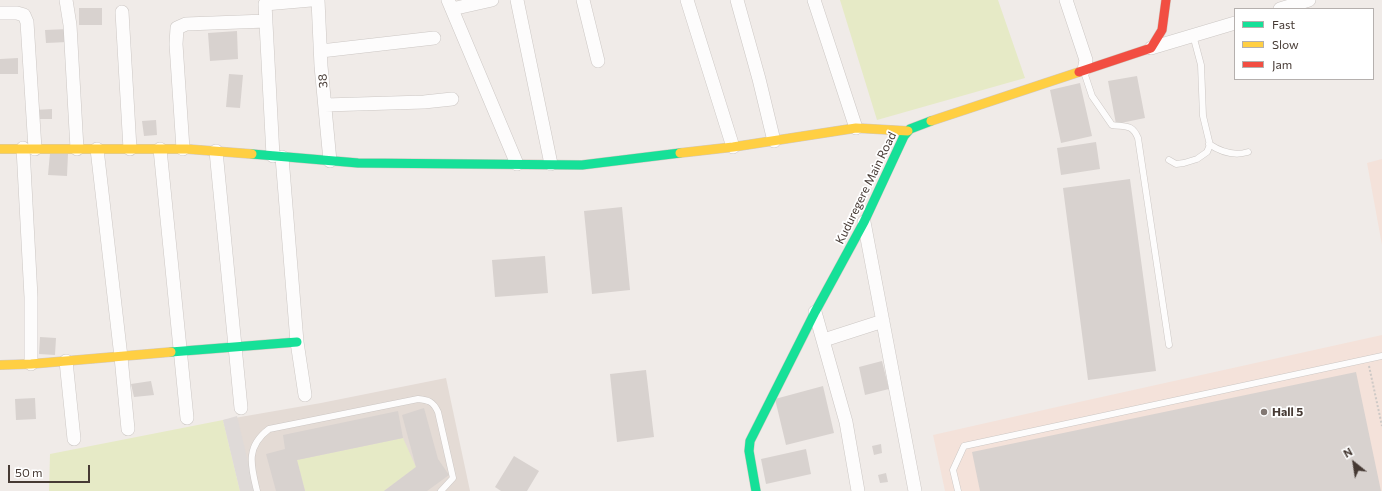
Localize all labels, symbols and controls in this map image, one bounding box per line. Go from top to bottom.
legend [1234,8,1374,80]
text: Fast [1272,17,1295,31]
text: Slow [1272,37,1299,51]
text: Jam [1272,57,1292,71]
street label: 38 [315,73,331,89]
street label: Kuduregere Main Road [833,130,899,246]
place label: Hall 5 [1272,405,1303,419]
marker: Hall 5 [1259,407,1269,417]
north arrow [1334,443,1374,483]
text: N [1341,444,1355,460]
scale bar [10,457,92,483]
text: 50 m [15,465,43,479]

